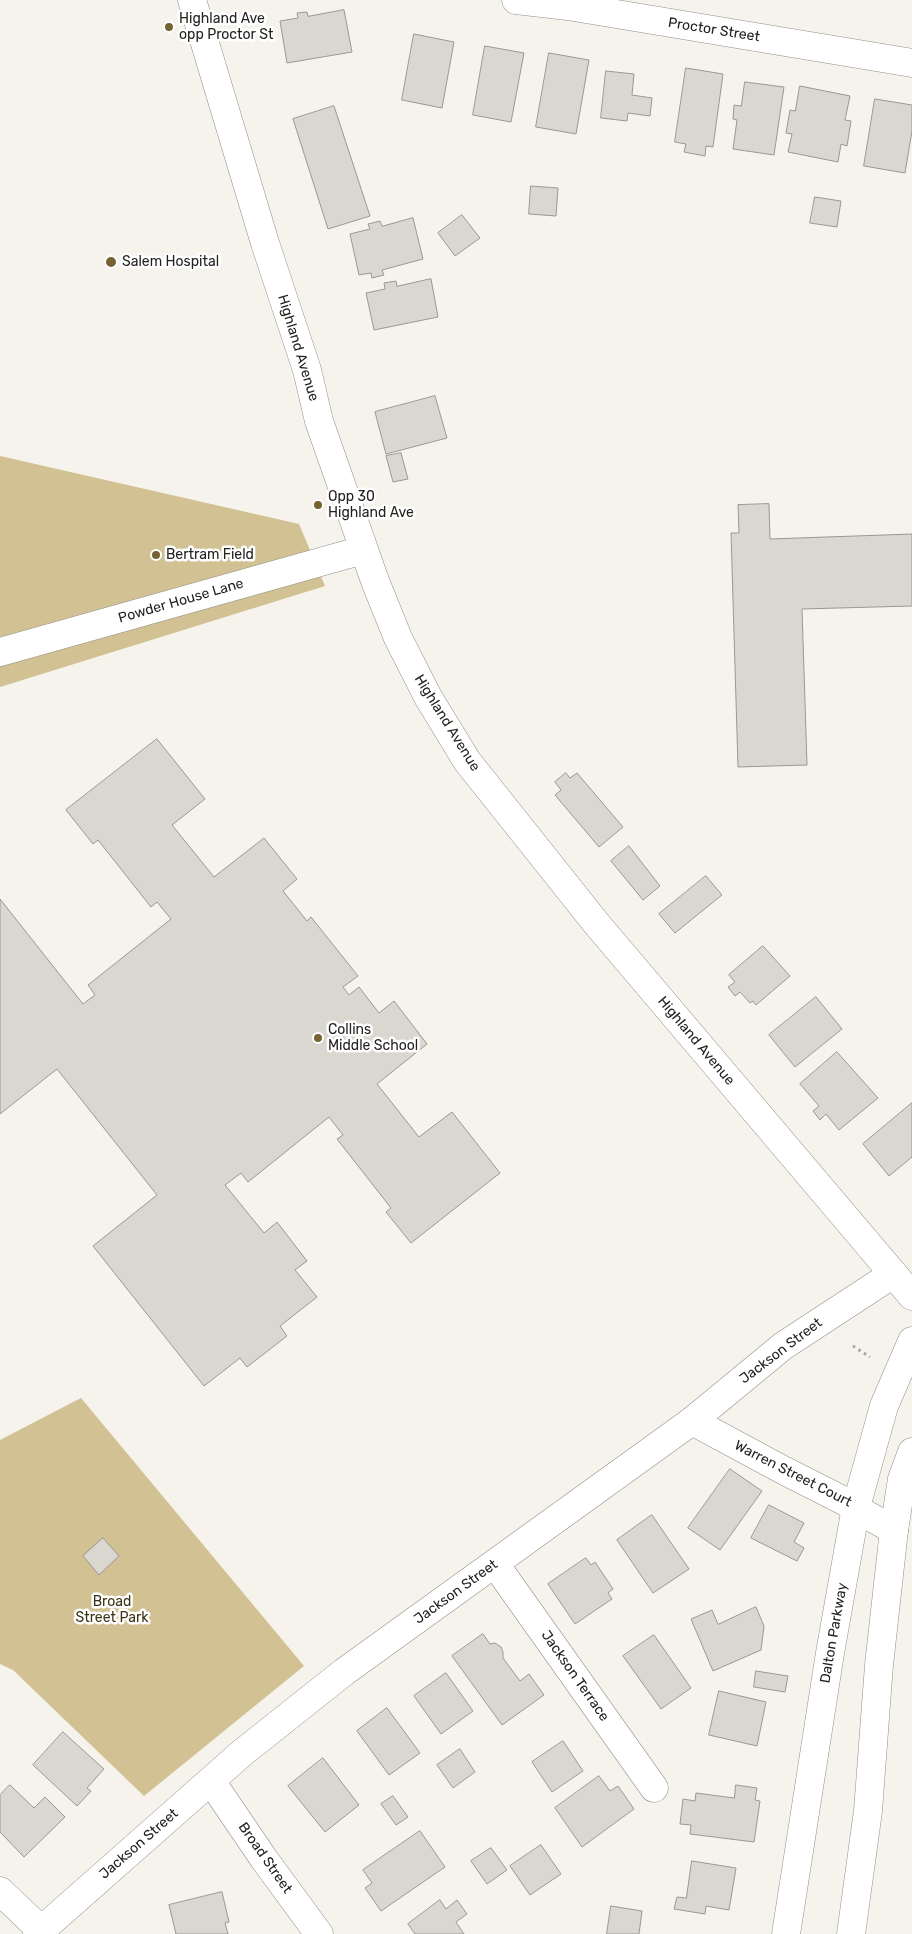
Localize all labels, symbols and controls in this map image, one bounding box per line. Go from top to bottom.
place label: Highland Ave opp Proctor St [179,11,274,44]
street label: Proctor Street [667,14,761,46]
marker: Highland Ave opp Proctor St [163,21,175,33]
place label: Salem Hospital [122,254,219,270]
marker: Salem Hospital [104,255,118,269]
street label: Highland Avenue [274,293,322,403]
place label: Opp 30 Highland Ave [328,489,414,522]
marker: Opp 30 Highland Ave [312,499,324,511]
place label: Bertram Field [166,547,254,563]
marker: Bertram Field [150,549,162,561]
street label: Powder House Lane [116,575,246,627]
street label: Highland Avenue [411,672,483,774]
street label: Highland Avenue [654,993,738,1089]
place label: Collins Middle School [328,1022,418,1054]
marker: Collins Middle School [312,1032,324,1044]
street label: Jackson Street [736,1315,826,1387]
street label: Warren Street Court [732,1437,854,1511]
street label: Jackson Street [411,1556,501,1628]
street label: Dalton Parkway [817,1581,851,1685]
park label: Broad Street Park [75,1594,149,1626]
street label: Jackson Terrace [537,1627,613,1725]
street label: Jackson Street [96,1805,182,1883]
street label: Broad Street [234,1819,296,1897]

